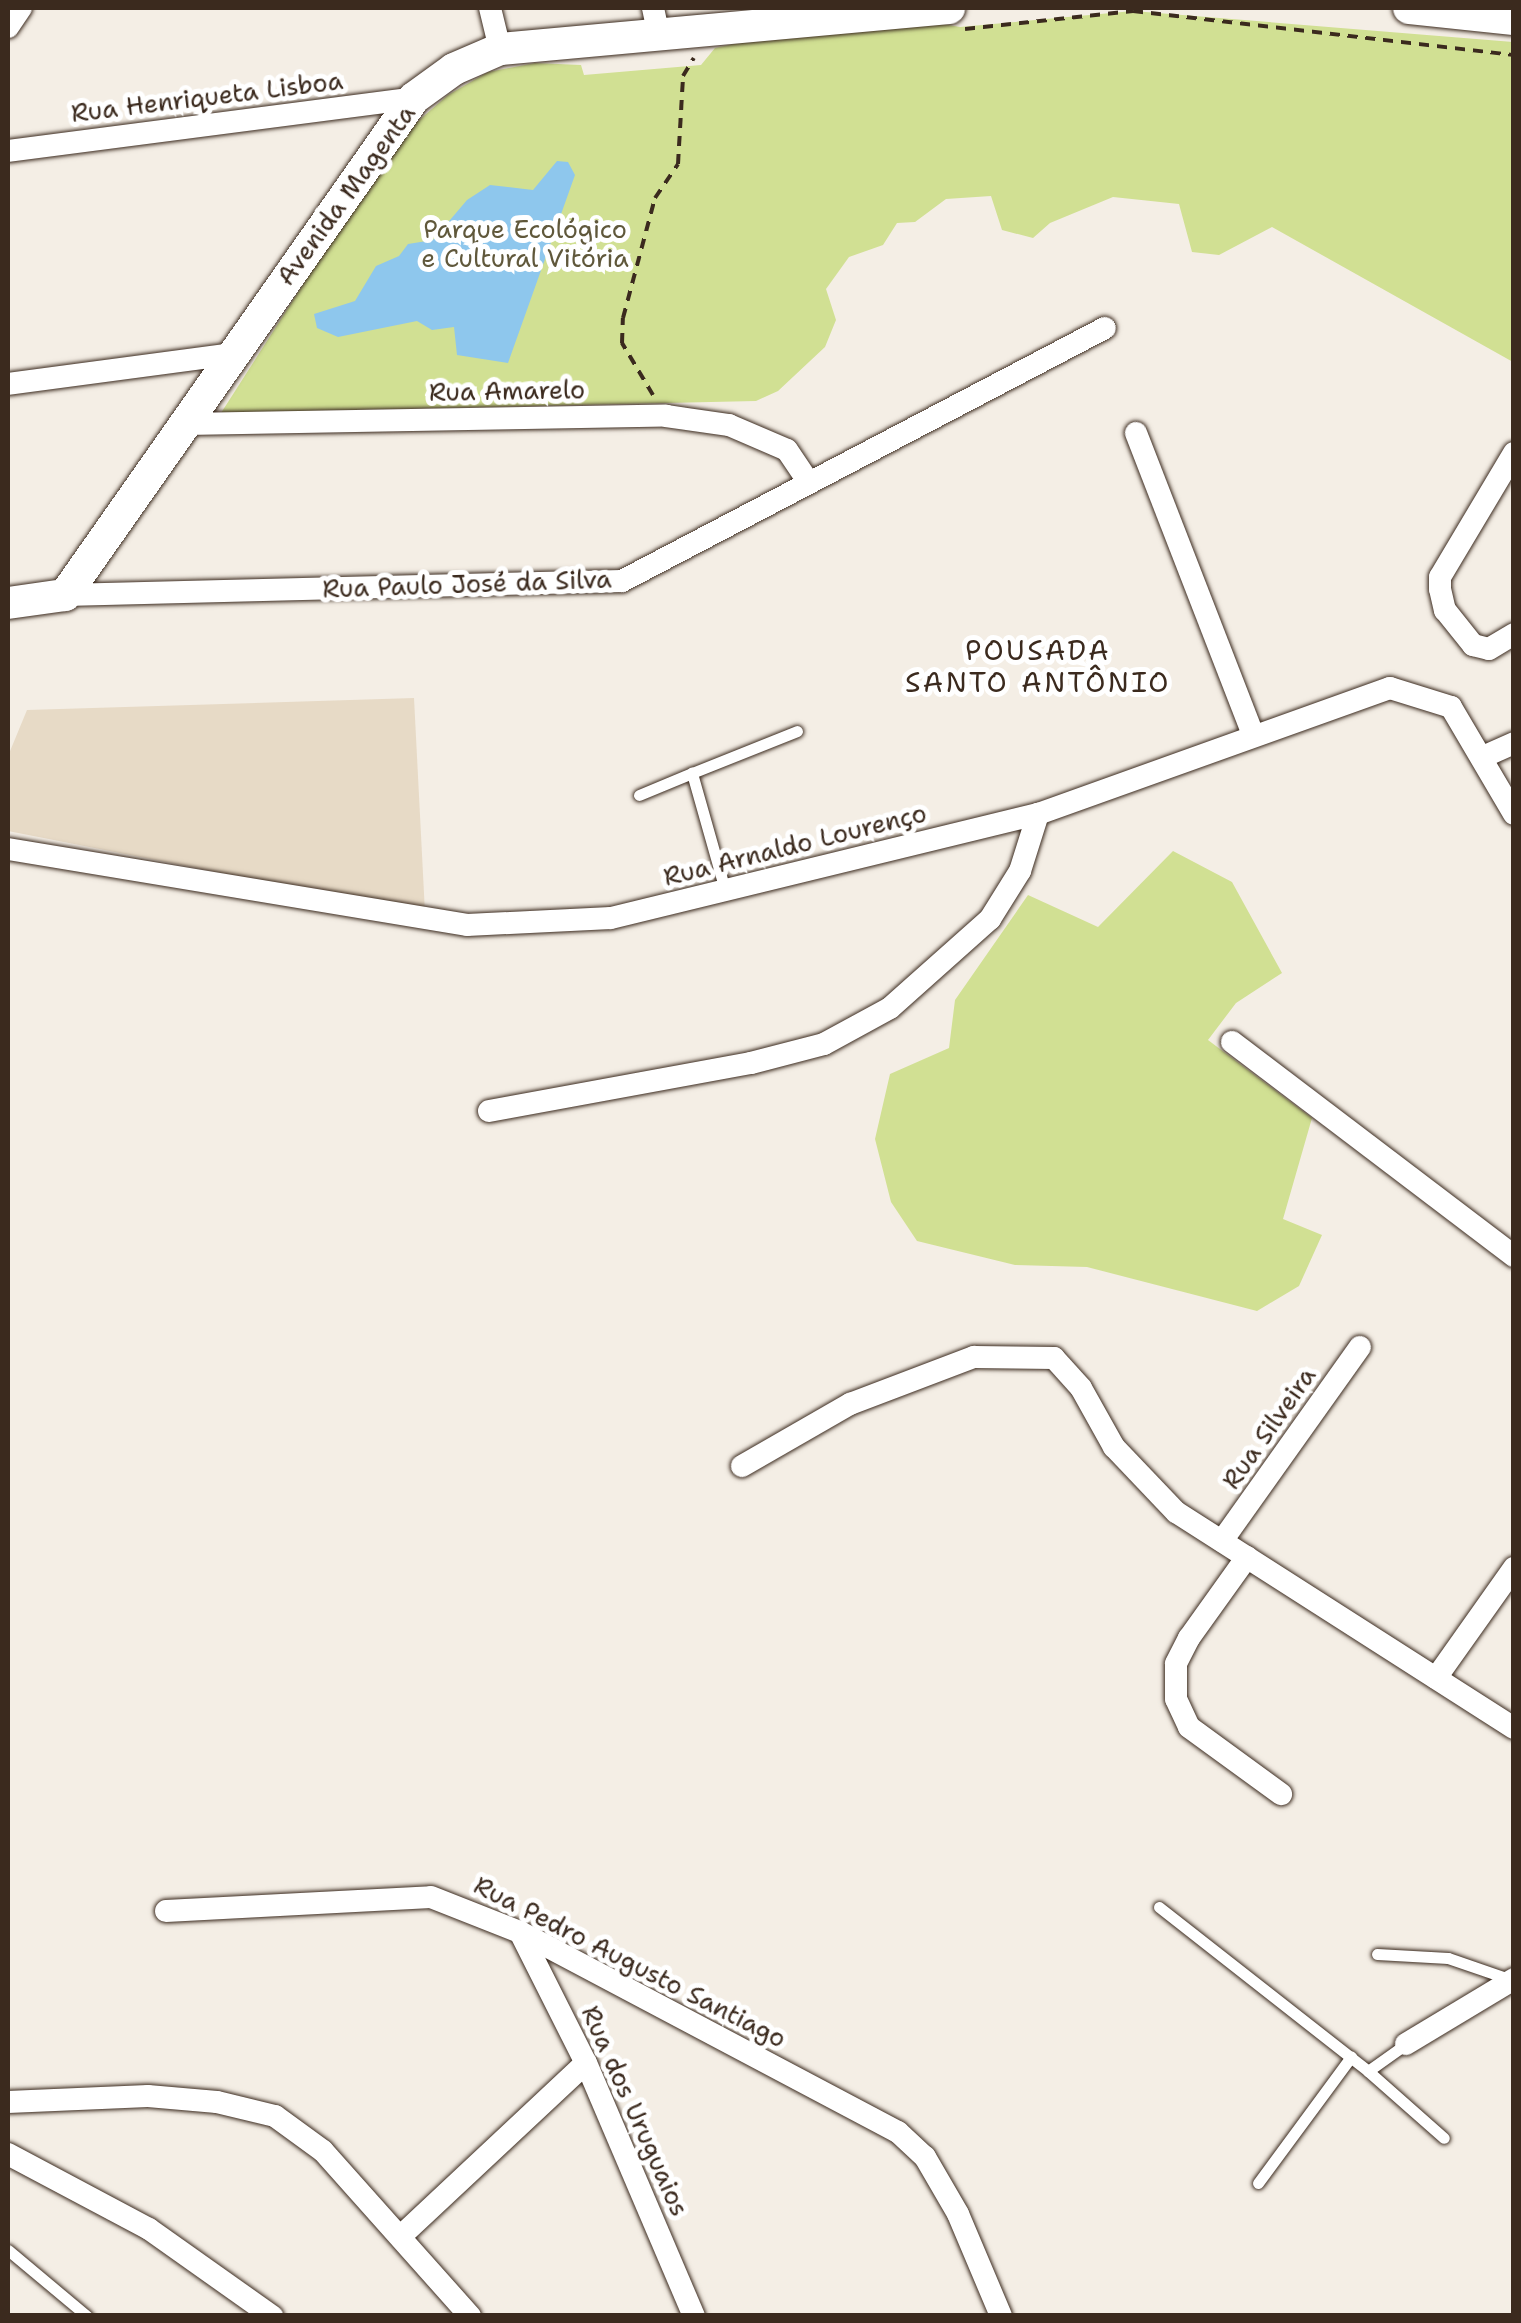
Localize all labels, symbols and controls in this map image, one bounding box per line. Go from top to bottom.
street label: Rua Henriqueta Lisboa [69,65,345,129]
street label: Avenida Magenta [270,99,422,291]
park label: Parque Ecológico e Cultural Vitória [421,215,629,274]
street label: Rua Amarelo [429,375,585,407]
street label: Rua Paulo José da Silva [322,564,612,604]
district label: POUSADA SANTO ANTÔNIO [905,633,1171,699]
street label: Rua Arnaldo Lourenço [660,798,930,892]
street label: Rua Silveira [1216,1361,1322,1495]
street label: Rua Pedro Augusto Santiago [469,1870,791,2054]
street label: Rua dos Uruguaios [575,2001,695,2221]

